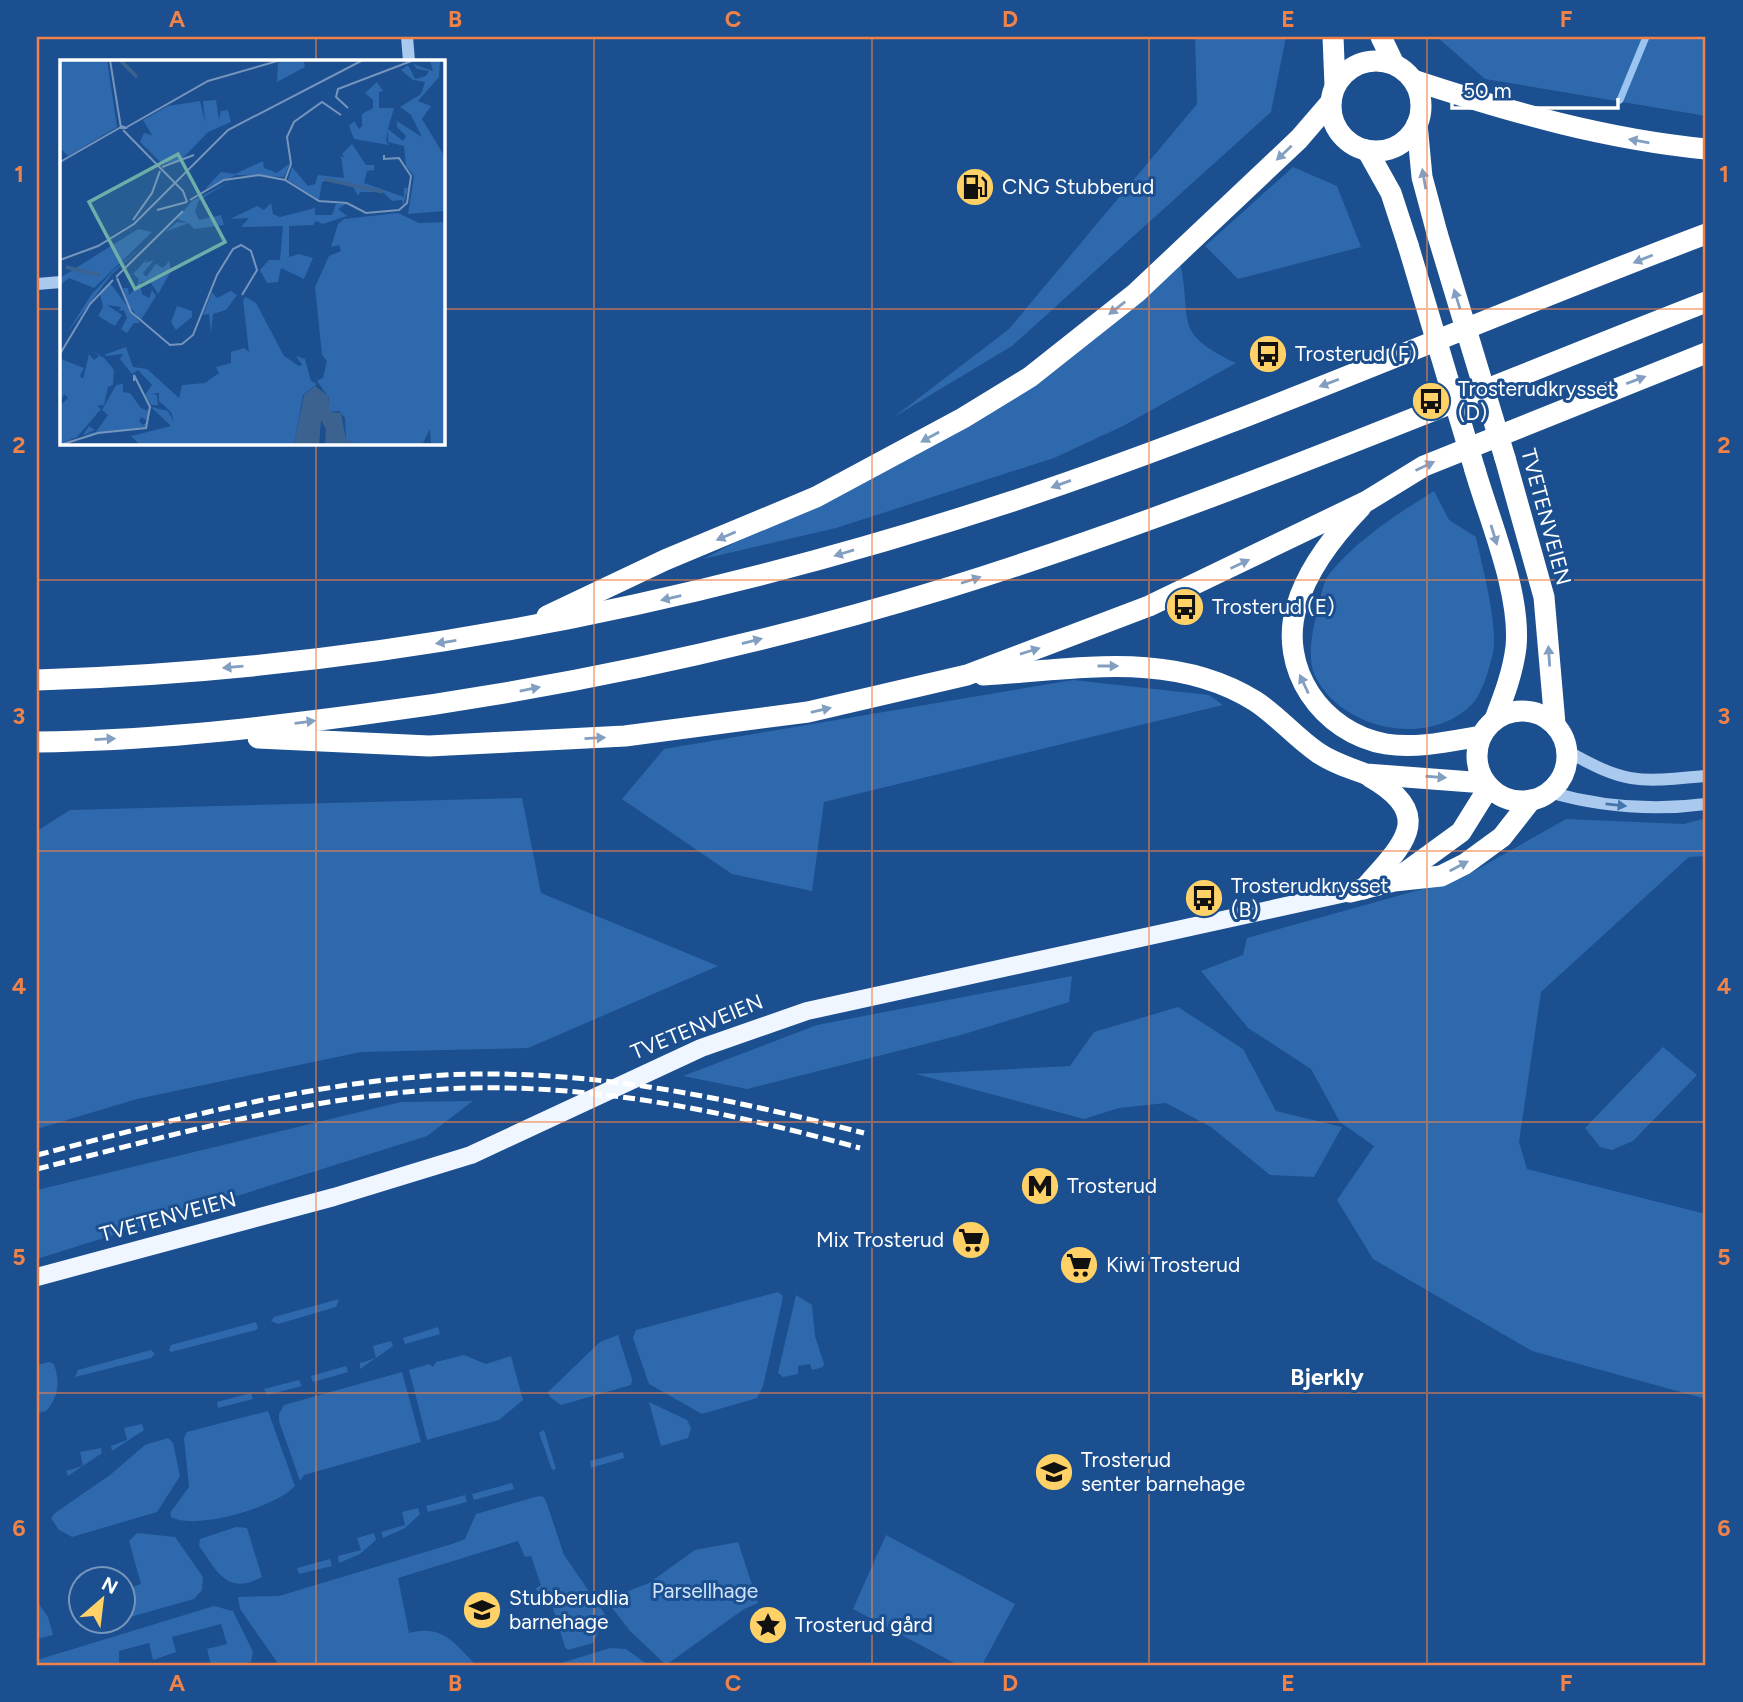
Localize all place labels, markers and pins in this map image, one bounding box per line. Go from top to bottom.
fuel station icon: CNG Stubberud [954,166,996,208]
place label: CNG Stubberud [1002,174,1154,199]
bus stop icon: Trosterud (F) [1247,333,1289,375]
place label: Trosterud (F) [1295,341,1417,366]
place label: Trosterudkrysset (D) [1458,376,1616,425]
bus stop icon: Trosterudkrysset (D) [1410,380,1452,422]
bus stop icon: Trosterud (E) [1164,586,1206,628]
place label: Trosterud (E) [1212,594,1335,619]
place label: Trosterudkrysset (B) [1231,873,1389,922]
bus stop icon: Trosterudkrysset (B) [1183,877,1225,919]
metro station icon: Trosterud [1019,1165,1061,1207]
place label: Trosterud [1067,1173,1157,1198]
supermarket icon: Mix Trosterud [950,1219,992,1261]
place label: Mix Trosterud [816,1227,944,1252]
supermarket icon: Kiwi Trosterud [1058,1244,1100,1286]
place label: Kiwi Trosterud [1106,1252,1240,1277]
place label: Trosterud senter barnehage [1081,1447,1245,1496]
school or university icon: Trosterud senter barnehage [1033,1451,1075,1493]
place label: Stubberudlia barnehage [509,1585,629,1634]
school or university icon: Stubberudlia barnehage [461,1589,503,1631]
place icon: Trosterud gård [747,1604,789,1646]
place label: Trosterud gård [795,1612,933,1637]

